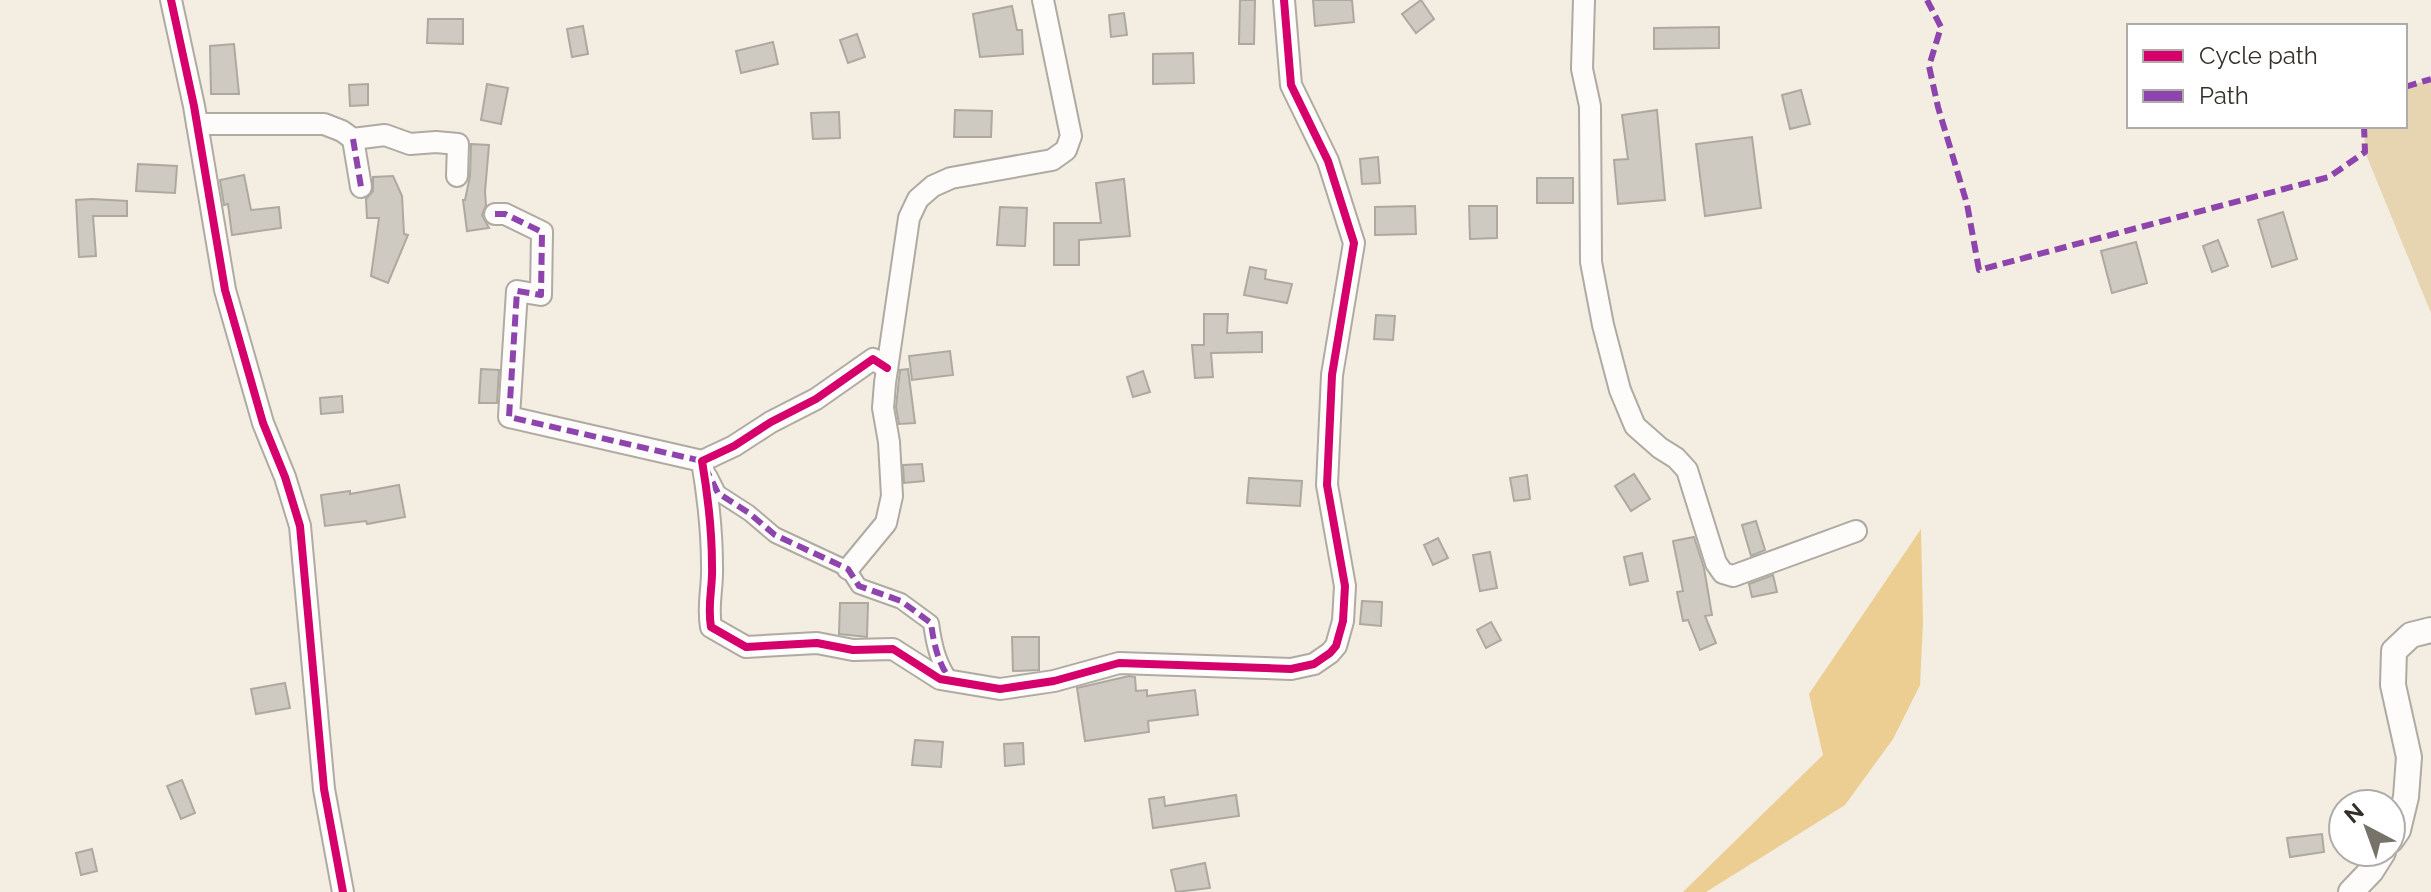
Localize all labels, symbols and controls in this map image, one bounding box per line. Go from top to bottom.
legend [2127,24,2407,128]
text: Cycle path [2199,41,2318,70]
text: Path [2199,81,2249,110]
north arrow [2327,788,2407,868]
text: N [2339,798,2369,828]

